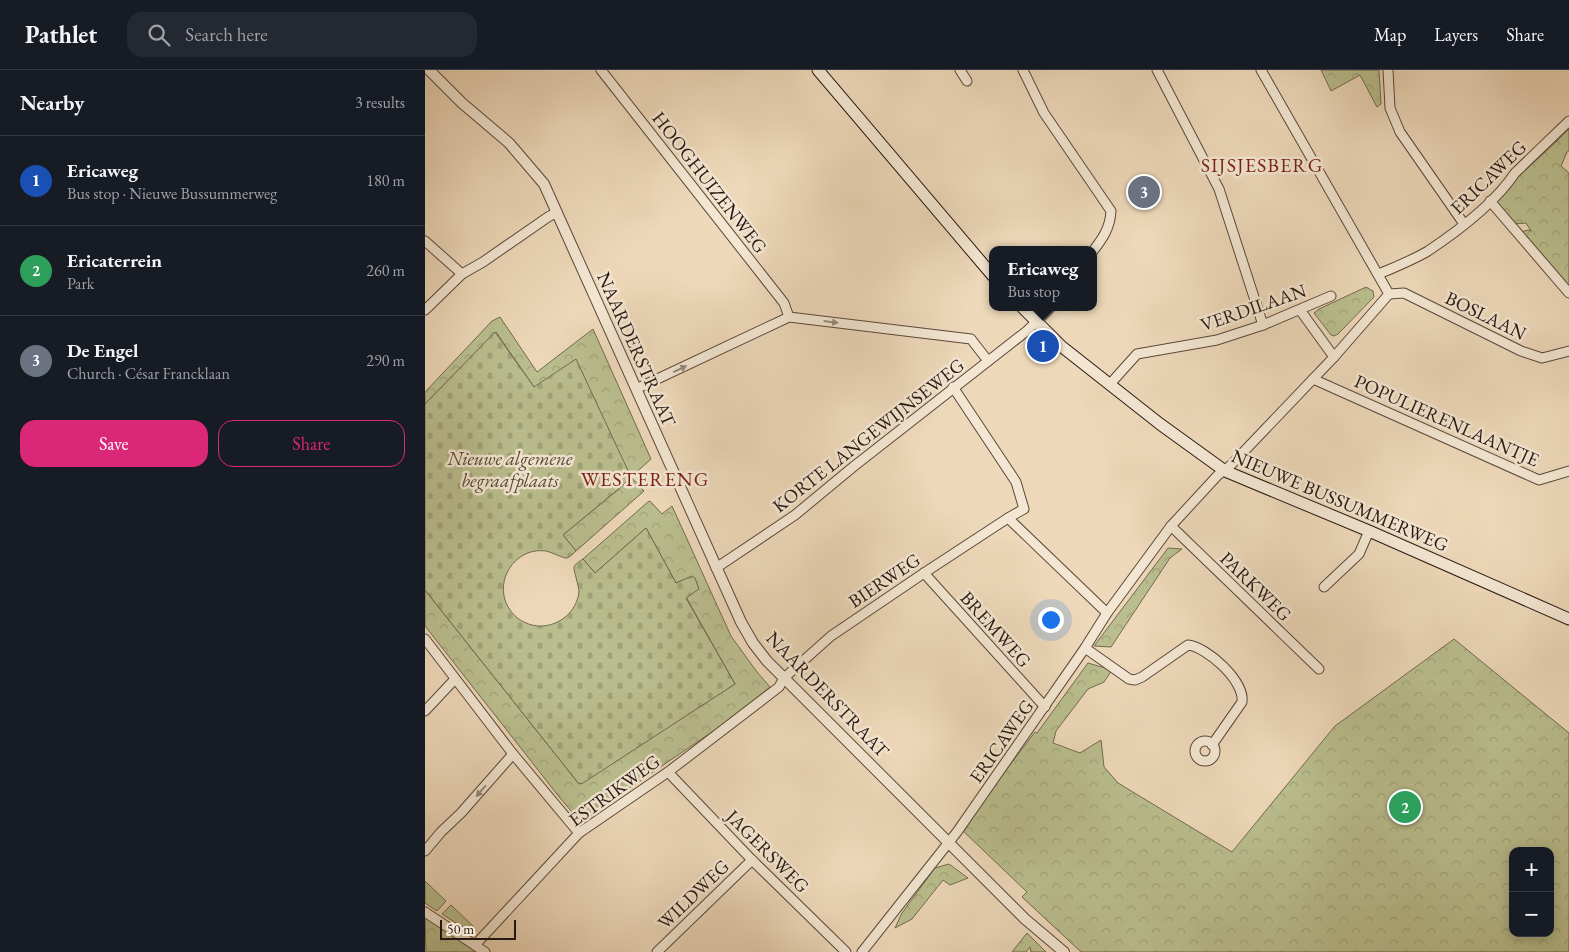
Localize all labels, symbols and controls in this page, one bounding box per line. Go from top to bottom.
search box [127,12,477,57]
text: Pathlet [25,19,97,50]
icon: search [145,21,173,49]
text: Search here [185,22,268,47]
text: Map [1374,23,1406,46]
text: Layers [1434,23,1478,46]
text: Share [1506,23,1544,46]
text: Nearby [20,89,84,116]
text: 3 results [355,92,405,113]
street label: HOOGHUIZENWEG [646,106,773,258]
street label: ERICAWEG [1445,135,1532,220]
district label: SIJSJESBERG [1201,152,1323,178]
text: Ericaweg [67,158,138,183]
text: 1 [32,170,40,191]
text: 180 m [366,170,405,191]
pin: 3 [1128,173,1160,211]
text: Bus stop · Nieuwe Bussummerweg [67,183,277,204]
popup [989,246,1097,311]
text: Ericaterrein [67,248,162,273]
text: Ericaweg [1007,256,1079,281]
text: 2 [32,260,40,281]
text: 260 m [366,260,405,281]
street label: NAARDERSTRAAT [591,268,682,431]
text: Park [67,273,94,294]
street label: VERDILAAN [1197,278,1309,337]
text: Bus stop [1007,281,1060,302]
street label: BOSLAAN [1441,285,1530,346]
one-way arrow [823,318,839,326]
pin: 1 [1027,327,1059,365]
text: De Engel [67,338,138,363]
text: 3 [32,350,40,371]
text: 290 m [366,350,405,371]
street label: KORTE LANGEWIJNSEWEG [767,352,970,518]
text: Church · César Francklaan [67,363,230,384]
one-way arrow [673,364,687,372]
street label: POPULIERENLAANTJE [1351,368,1543,473]
button: Save [20,420,208,467]
button: Share [218,420,405,467]
street label: NIEUWE BUSSUMMERWEG [1228,443,1452,558]
park label: Nieuwe algemene begraafplaats [447,446,573,493]
district label: WESTERENG [581,466,709,492]
street label: PARKWEG [1214,546,1297,627]
street label: BIERWEG [843,547,925,614]
street label: BREMWEG [955,586,1037,673]
your location [1038,607,1064,633]
street label: NAARDERSTRAAT [761,626,895,763]
street label: ERICAWEG [963,694,1039,788]
street label: ESTRIKWEG [564,749,665,832]
one-way arrow [475,785,486,798]
pin: 2 [1389,788,1421,826]
street label: JAGERSWEG [719,803,815,898]
map controls [1509,847,1554,937]
button: + [1509,847,1554,892]
street label: WILDWEG [652,854,735,935]
button: − [1509,892,1554,937]
scale bar [440,917,516,940]
text: 50 m [447,920,474,938]

